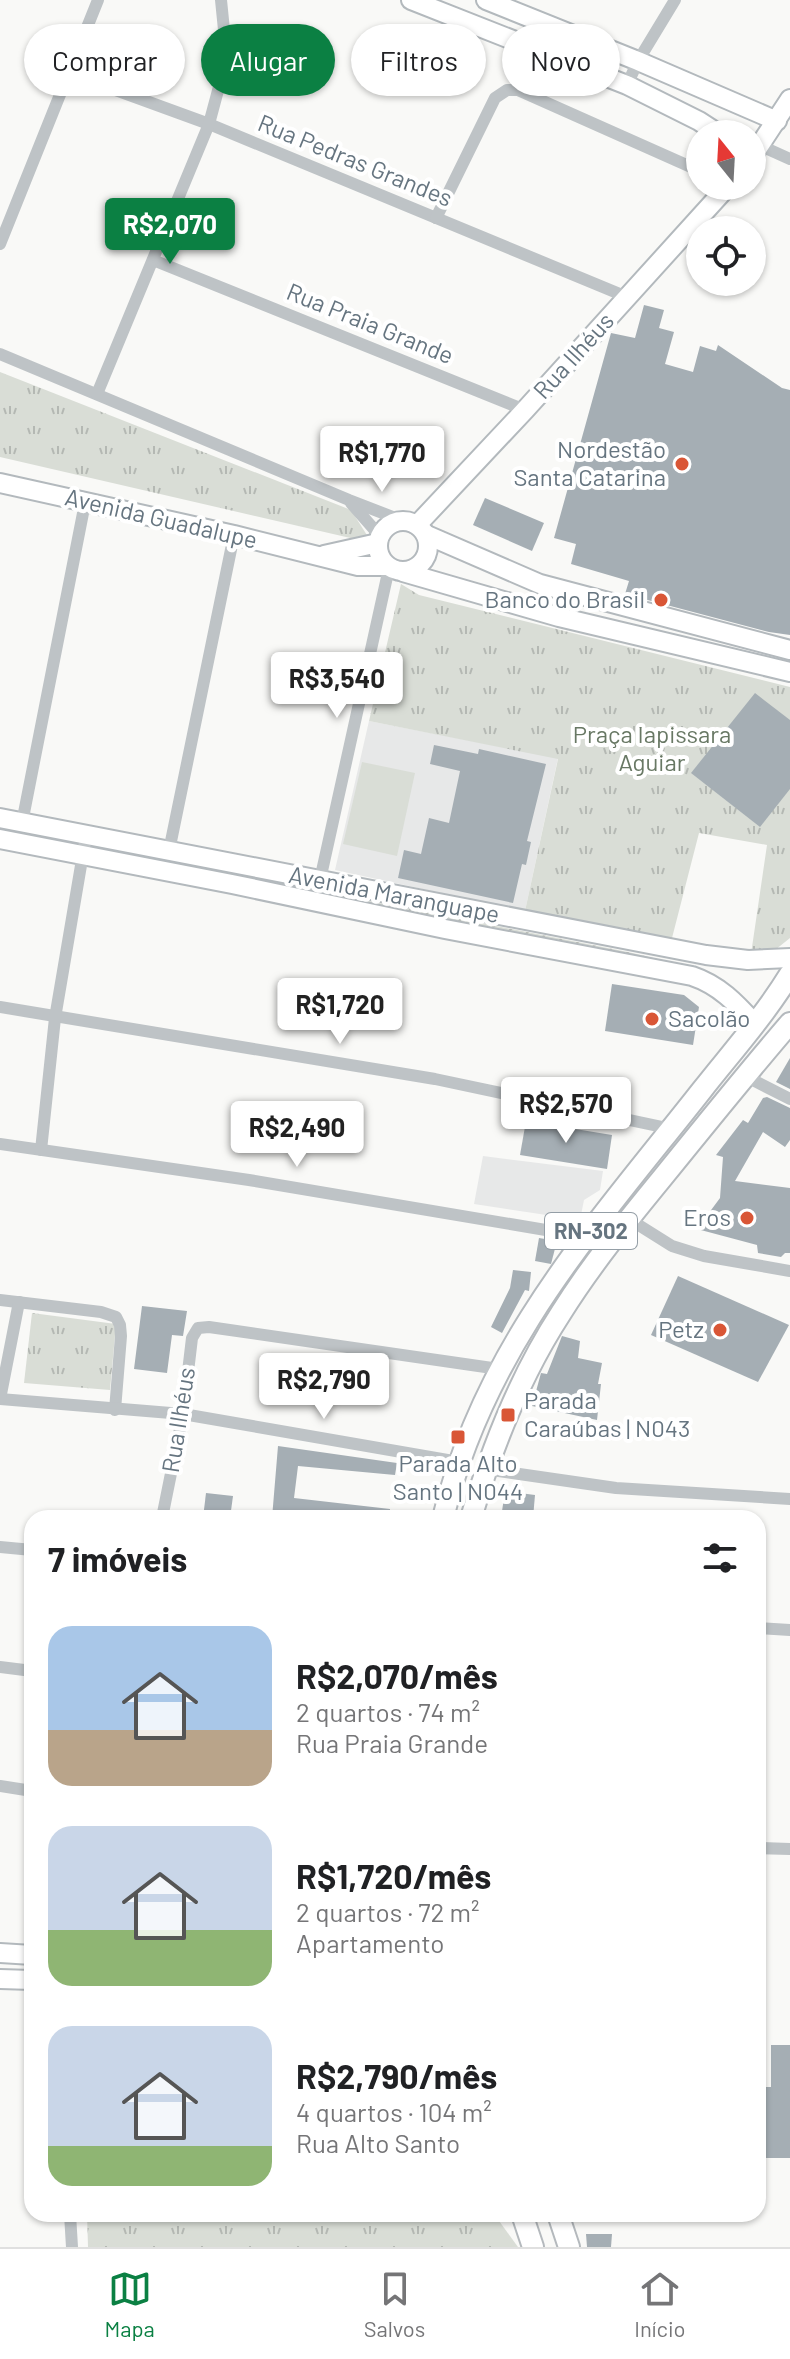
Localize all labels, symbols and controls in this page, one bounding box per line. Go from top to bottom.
chip: Comprar [24,24,185,96]
chip: Alugar [201,24,335,96]
chip: Filtros [351,24,486,96]
chip: Novo [502,24,620,96]
street label: Rua Pedras Grandes [254,107,457,212]
north arrow [686,120,766,200]
map controls [686,120,766,296]
pin: R$2,070 [96,198,244,266]
text: R$2,070 [123,208,217,239]
button: locate [686,216,766,296]
street label: Rua Praia Grande [283,276,458,369]
street label: Rua Ilhéus [527,306,619,404]
pin: R$1,770 [308,426,456,494]
place label: Nordestão Santa Catarina [513,434,666,491]
text: R$1,770 [338,436,426,467]
marker: Nordestão Santa Catarina [673,455,691,473]
street label: Avenida Guadalupe [62,481,260,554]
place label: Banco do Brasil [485,584,645,613]
marker: Banco do Brasil [652,591,670,609]
pin: R$3,540 [263,652,411,720]
text: R$3,540 [289,662,385,693]
park label: Praça Iapissara Aguiar [573,719,731,776]
street label: Avenida Maranguape [286,859,502,928]
pin: R$1,720 [266,978,414,1046]
text: R$1,720 [295,988,385,1019]
place label: Sacolão [668,1003,750,1032]
marker: Sacolão [643,1010,661,1028]
pin: R$2,570 [492,1077,640,1145]
text: R$2,570 [519,1087,613,1118]
pin: R$2,490 [223,1101,371,1169]
text: R$2,490 [249,1111,345,1142]
place label: Eros [683,1202,731,1231]
marker: Eros [738,1209,756,1227]
road number: RN-302 [545,1213,637,1249]
place label: Petz [658,1314,704,1343]
marker: Petz [711,1321,729,1339]
pin: R$2,790 [250,1353,398,1421]
text: R$2,790 [277,1363,371,1394]
street label: Rua Ilhéus [155,1365,200,1475]
place label: Parada Caraúbas | N043 [524,1385,690,1442]
marker: Parada Caraúbas | N043 [499,1406,517,1424]
marker: Parada Alto Santo | N044 [449,1428,467,1446]
place label: Parada Alto Santo | N044 [393,1448,523,1505]
icon: filters [698,1536,742,1580]
text: 7 imóveis [48,1538,187,1579]
text: R$2,070/mês [296,1655,498,1696]
icon: home [112,1658,208,1754]
text: 2 quartos · 74 m² [296,1696,480,1727]
text: Rua Praia Grande [296,1727,488,1758]
text: R$1,720/mês [296,1855,491,1896]
icon: home [112,1858,208,1954]
text: 2 quartos · 72 m² [296,1896,480,1927]
text: Apartamento [296,1927,444,1958]
text: R$2,790/mês [296,2055,497,2096]
icon: home [112,2058,208,2154]
text: 4 quartos · 104 m² [296,2096,492,2127]
text: Rua Alto Santo [296,2127,460,2158]
tab: Mapa [104,2267,155,2341]
tab: Salvos [364,2267,425,2341]
tab: Início [634,2267,686,2341]

